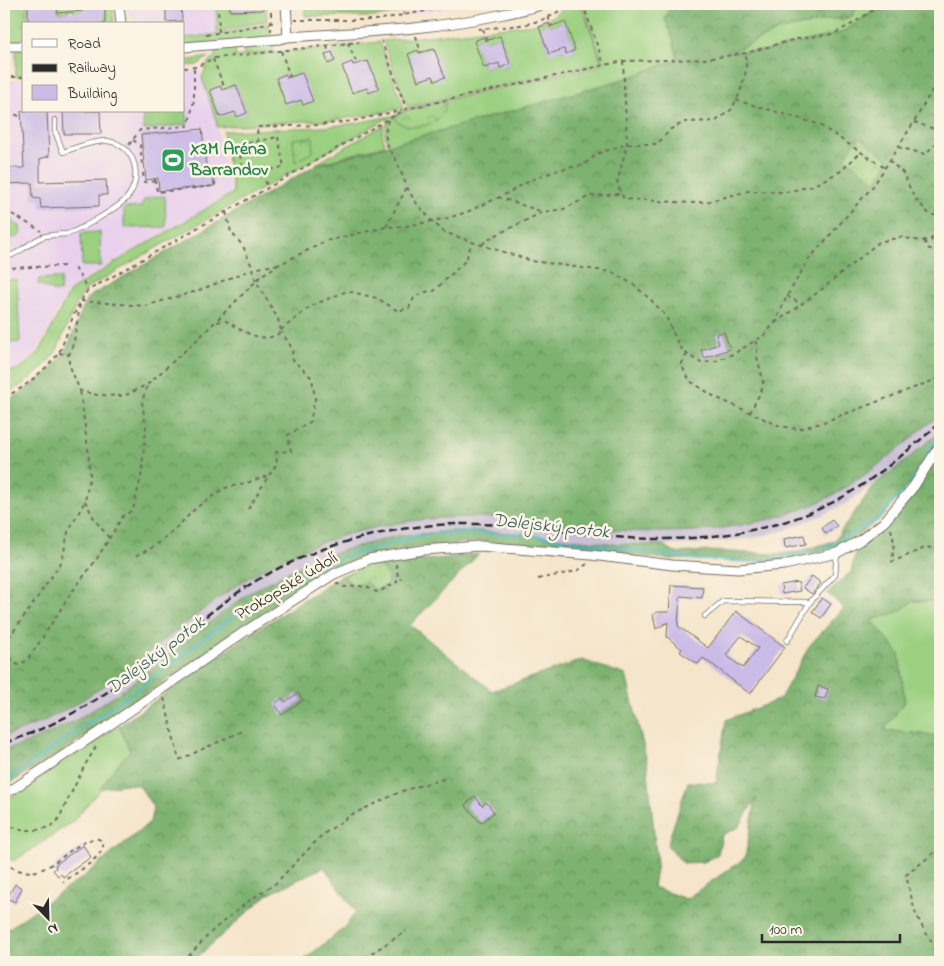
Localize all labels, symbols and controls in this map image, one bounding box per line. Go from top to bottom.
legend [22,22,185,112]
text: Road [68,33,101,55]
text: Railway [68,57,116,80]
text: Building [67,83,117,106]
place label: X3M Aréna Barrandov [189,137,269,184]
sports icon: X3M Aréna Barrandov [160,147,186,173]
water label: Dalejský potok [491,507,611,547]
street label: Prokopské údolí [231,546,343,628]
water label: Dalejský potok [101,610,211,702]
north arrow [22,894,72,944]
scale bar [762,911,899,943]
text: N [44,917,61,940]
text: 100 m [769,919,802,941]

